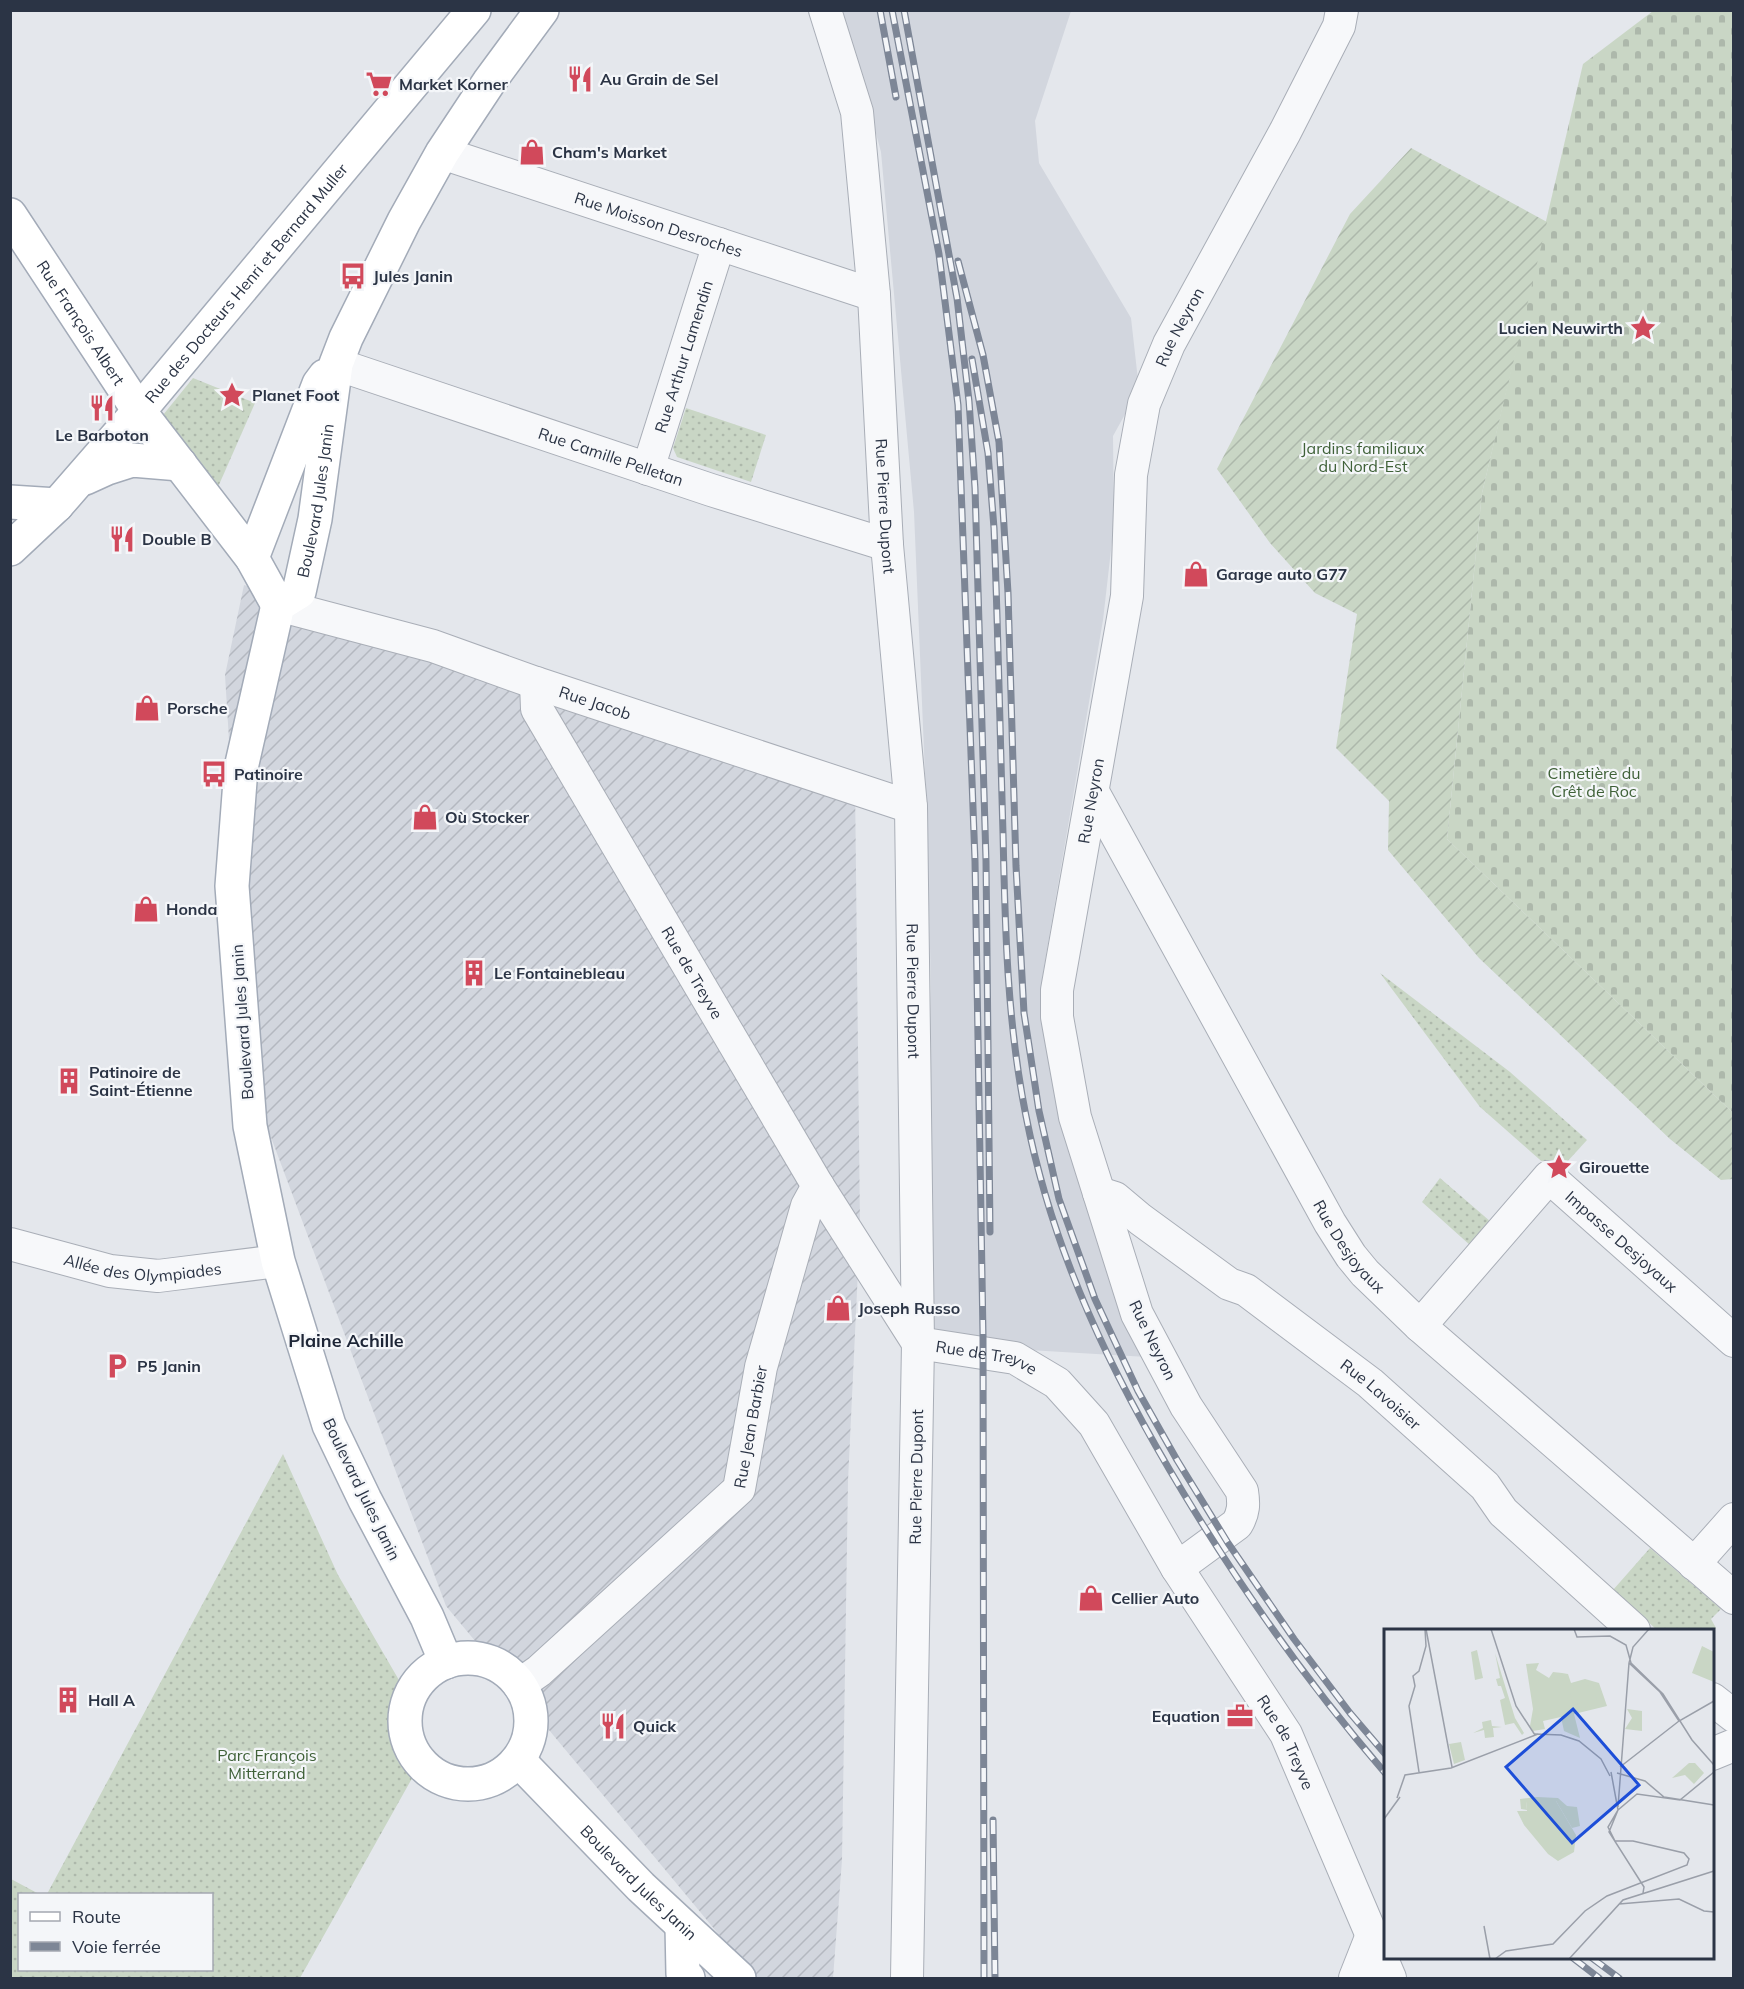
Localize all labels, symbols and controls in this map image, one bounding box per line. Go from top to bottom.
restaurant icon: Au Grain de Sel [565,64,595,94]
supermarket icon: Market Korner [364,69,394,99]
place label: Au Grain de Sel [600,69,718,89]
place label: Market Korner [399,74,509,94]
shop icon: Cham's Market [517,137,547,167]
place label: Cham's Market [552,142,667,162]
street label: Rue des Docteurs Henri et Bernard Muller [140,159,352,407]
street label: Rue Moisson Desroches [572,187,745,261]
street label: Rue François Albert [33,257,129,389]
bus stop icon: Jules Janin [338,261,368,291]
place label: Jules Janin [373,266,453,286]
street label: Rue Arthur Lamendin [650,278,717,435]
street label: Rue Neyron [1151,284,1208,369]
place icon: Lucien Neuwirth [1628,313,1658,343]
place label: Lucien Neuwirth [1498,318,1623,338]
place icon: Planet Foot [217,380,247,410]
place label: Planet Foot [252,385,339,405]
restaurant icon: Le Barboton [87,393,117,423]
street label: Boulevard Jules Janin [292,422,338,579]
street label: Rue Camille Pelletan [536,423,686,490]
place label: Le Barboton [55,425,149,445]
street label: Rue Pierre Dupont [871,438,900,575]
park label: Jardins familiaux du Nord-Est [1301,438,1425,476]
restaurant icon: Double B [107,524,137,554]
place label: Double B [142,529,212,549]
shop icon: Garage auto G77 [1181,559,1211,589]
place label: Garage auto G77 [1216,564,1347,584]
street label: Rue Jacob [557,681,634,724]
shop icon: Porsche [132,693,162,723]
place label: Porsche [167,698,228,718]
street label: Rue Neyron [1073,756,1108,845]
bus stop icon: Patinoire [199,759,229,789]
park label: Cimetière du Crêt de Roc [1547,763,1641,801]
place label: Patinoire [234,764,303,784]
shop icon: Où Stocker [410,802,440,832]
place label: Où Stocker [445,807,530,827]
shop icon: Honda [131,894,161,924]
place label: Honda [166,899,217,919]
street label: Rue de Treyve [657,923,727,1023]
street label: Rue Pierre Dupont [903,923,924,1059]
street label: Boulevard Jules Janin [227,944,257,1100]
building icon: Le Fontainebleau [459,958,489,988]
place label: Le Fontainebleau [494,963,625,983]
place label: Patinoire de Saint-Étienne [89,1062,193,1100]
building icon: Patinoire de Saint-Étienne [54,1066,84,1096]
place icon: Girouette [1544,1152,1574,1182]
place label: Girouette [1579,1157,1650,1177]
street label: Impasse Desjoyaux [1561,1186,1682,1297]
street label: Rue Desjoyaux [1309,1196,1390,1297]
street label: Allée des Olympiades [62,1249,223,1286]
shop icon: Joseph Russo [823,1293,853,1323]
street label: Rue Neyron [1125,1297,1181,1383]
place label: Joseph Russo [858,1298,960,1318]
district label: Plaine Achille [288,1329,404,1352]
street label: Rue de Treyve [934,1336,1041,1379]
parking icon: P5 Janin [102,1351,132,1381]
street label: Rue Lavoisier [1337,1354,1425,1434]
place label: P5 Janin [137,1356,201,1376]
street label: Rue Jean Barbier [729,1364,771,1490]
street label: Rue Pierre Dupont [905,1409,927,1545]
street label: Boulevard Jules Janin [319,1415,405,1563]
shop icon: Cellier Auto [1076,1583,1106,1613]
place label: Cellier Auto [1111,1588,1199,1608]
inset map [1384,1629,1714,1959]
building icon: Hall A [53,1685,83,1715]
place label: Hall A [88,1690,135,1710]
street label: Rue de Treyve [1253,1691,1318,1792]
office icon: Equation [1225,1701,1255,1731]
place label: Equation [1152,1706,1220,1726]
restaurant icon: Quick [598,1711,628,1741]
place label: Quick [633,1716,677,1736]
park label: Parc François Mitterrand [217,1745,317,1783]
street label: Boulevard Jules Janin [576,1821,701,1944]
legend [18,1893,213,1971]
text: Route [72,1905,121,1928]
text: Voie ferrée [72,1935,161,1958]

